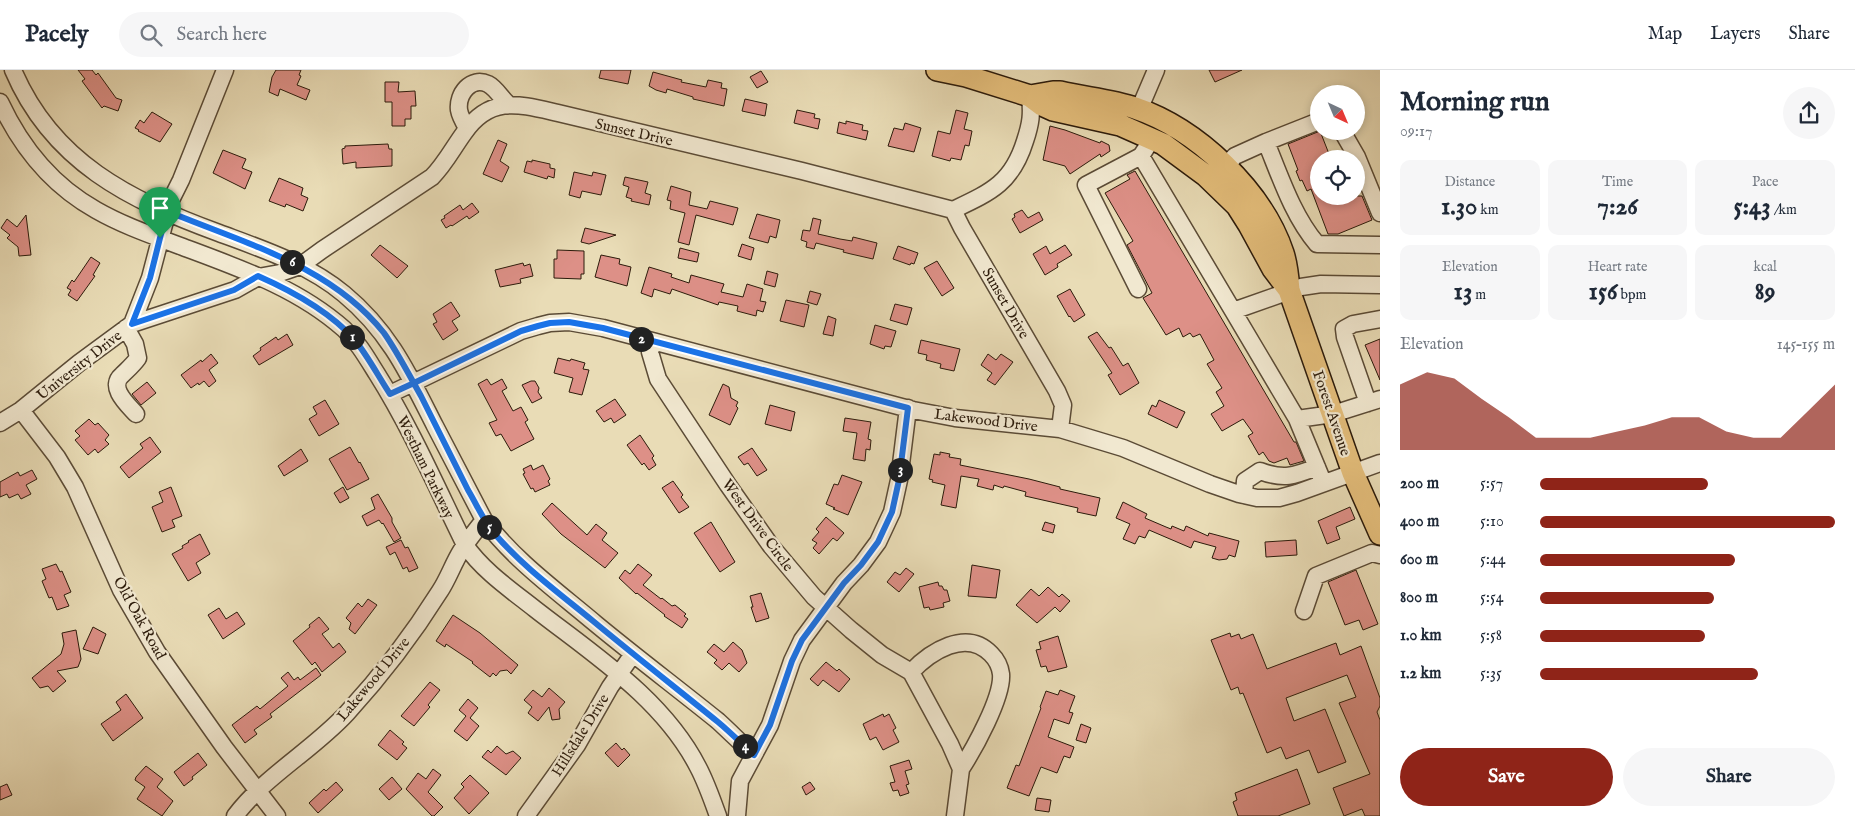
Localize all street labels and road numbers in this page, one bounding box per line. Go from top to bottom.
street label: Sunset Drive [593,114,675,151]
street label: Sunset Drive [978,264,1034,342]
street label: University Drive [33,326,126,405]
street label: Forest Avenue [1308,368,1355,459]
street label: Lakewood Drive [933,405,1039,436]
street label: Westham Parkway [392,413,459,522]
street label: West Drive Circle [718,475,798,575]
street label: Old Oak Road [109,573,171,664]
street label: Lakewood Drive [333,633,414,725]
street label: Hillsdale Drive [547,690,613,780]

